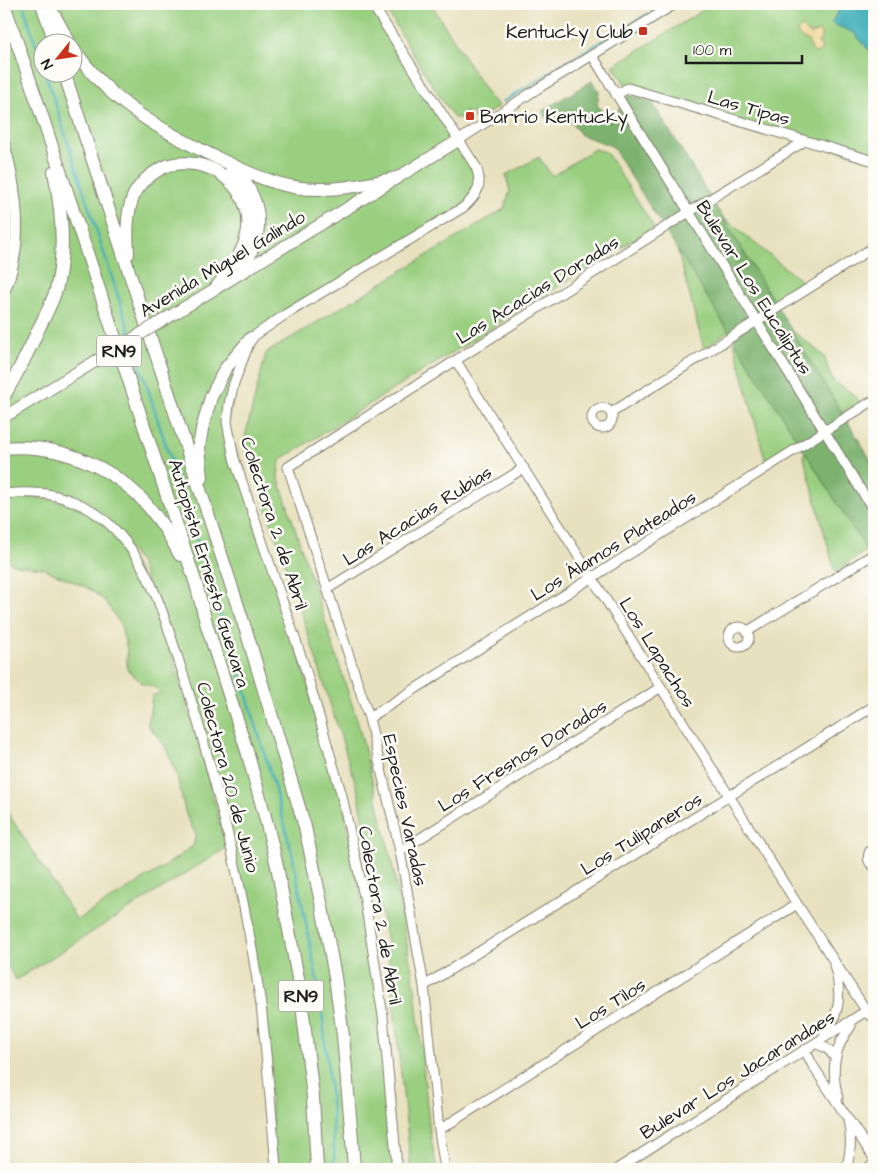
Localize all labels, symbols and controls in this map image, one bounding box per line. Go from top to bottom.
place label: Kentucky Club [506,19,633,47]
marker: Kentucky Club [637,25,649,37]
north arrow [32,32,82,82]
scale bar [686,32,802,64]
text: 100 m [693,40,732,61]
text: N [37,55,58,73]
street label: Las Tipas [704,84,793,133]
place label: Barrio Kentucky [480,104,629,132]
marker: Barrio Kentucky [464,110,476,122]
street label: Bulevar Los Eucaliptus [689,195,818,380]
street label: Avenida Miguel Galindo [135,204,312,325]
street label: Las Acacias Doradas [451,229,625,351]
road number: RN9 [96,336,142,366]
street label: Colectora 2 de Abril [233,433,314,614]
street label: Autopista Ernesto Guevara [161,456,256,691]
street label: Las Acacias Rubias [338,459,498,573]
street label: Los Álamos Plateados [526,484,702,608]
street label: Los Lapachos [612,592,701,713]
street label: Colectora 20 de Junio [189,679,266,876]
street label: Los Fresnos Dorados [433,693,613,819]
street label: Especies Varadas [375,732,434,889]
street label: Los Tulipaneros [576,786,708,883]
street label: Colectora 2 de Abril [351,824,409,1007]
street label: Los Tilos [570,972,651,1037]
road number: RN9 [278,980,324,1011]
street label: Bulevar Los Jacarandaes [635,1004,840,1146]

